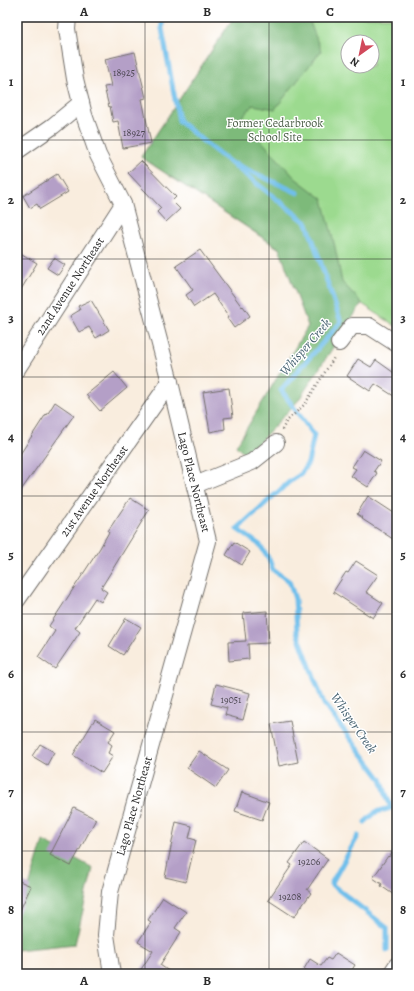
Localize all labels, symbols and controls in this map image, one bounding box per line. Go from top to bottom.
text: A [79,3,89,20]
text: B [203,3,211,20]
text: C [326,3,334,20]
north arrow [340,34,380,74]
text: N [347,53,362,70]
house number: 18925 [113,66,135,79]
text: 1 [9,73,14,90]
text: 1 [401,73,406,90]
park label: Former Cedarbrook School Site [227,115,323,145]
house number: 18927 [123,126,146,139]
text: 2 [8,191,15,208]
text: 2 [400,191,407,208]
street label: 22nd Avenue Northeast [32,234,108,338]
text: 3 [8,309,14,326]
text: 3 [400,309,406,326]
water label: Whisper Creek [276,315,335,379]
text: 4 [8,428,14,445]
text: 4 [400,428,406,445]
street label: Lago Place Northeast [174,430,214,534]
street label: 21st Avenue Northeast [56,442,132,540]
text: 5 [8,546,14,563]
text: 5 [400,546,406,563]
text: 6 [8,665,14,682]
text: 6 [400,665,406,682]
water label: Whisper Creek [327,689,381,757]
house number: 19051 [220,693,242,706]
street label: Lago Place Northeast [112,754,156,858]
text: 7 [8,783,14,800]
text: 7 [400,783,406,800]
house number: 19206 [298,855,321,868]
house number: 19208 [279,890,302,903]
text: 8 [8,901,14,918]
text: 8 [400,901,406,918]
text: A [79,972,89,989]
text: B [203,972,211,989]
text: C [326,972,334,989]

